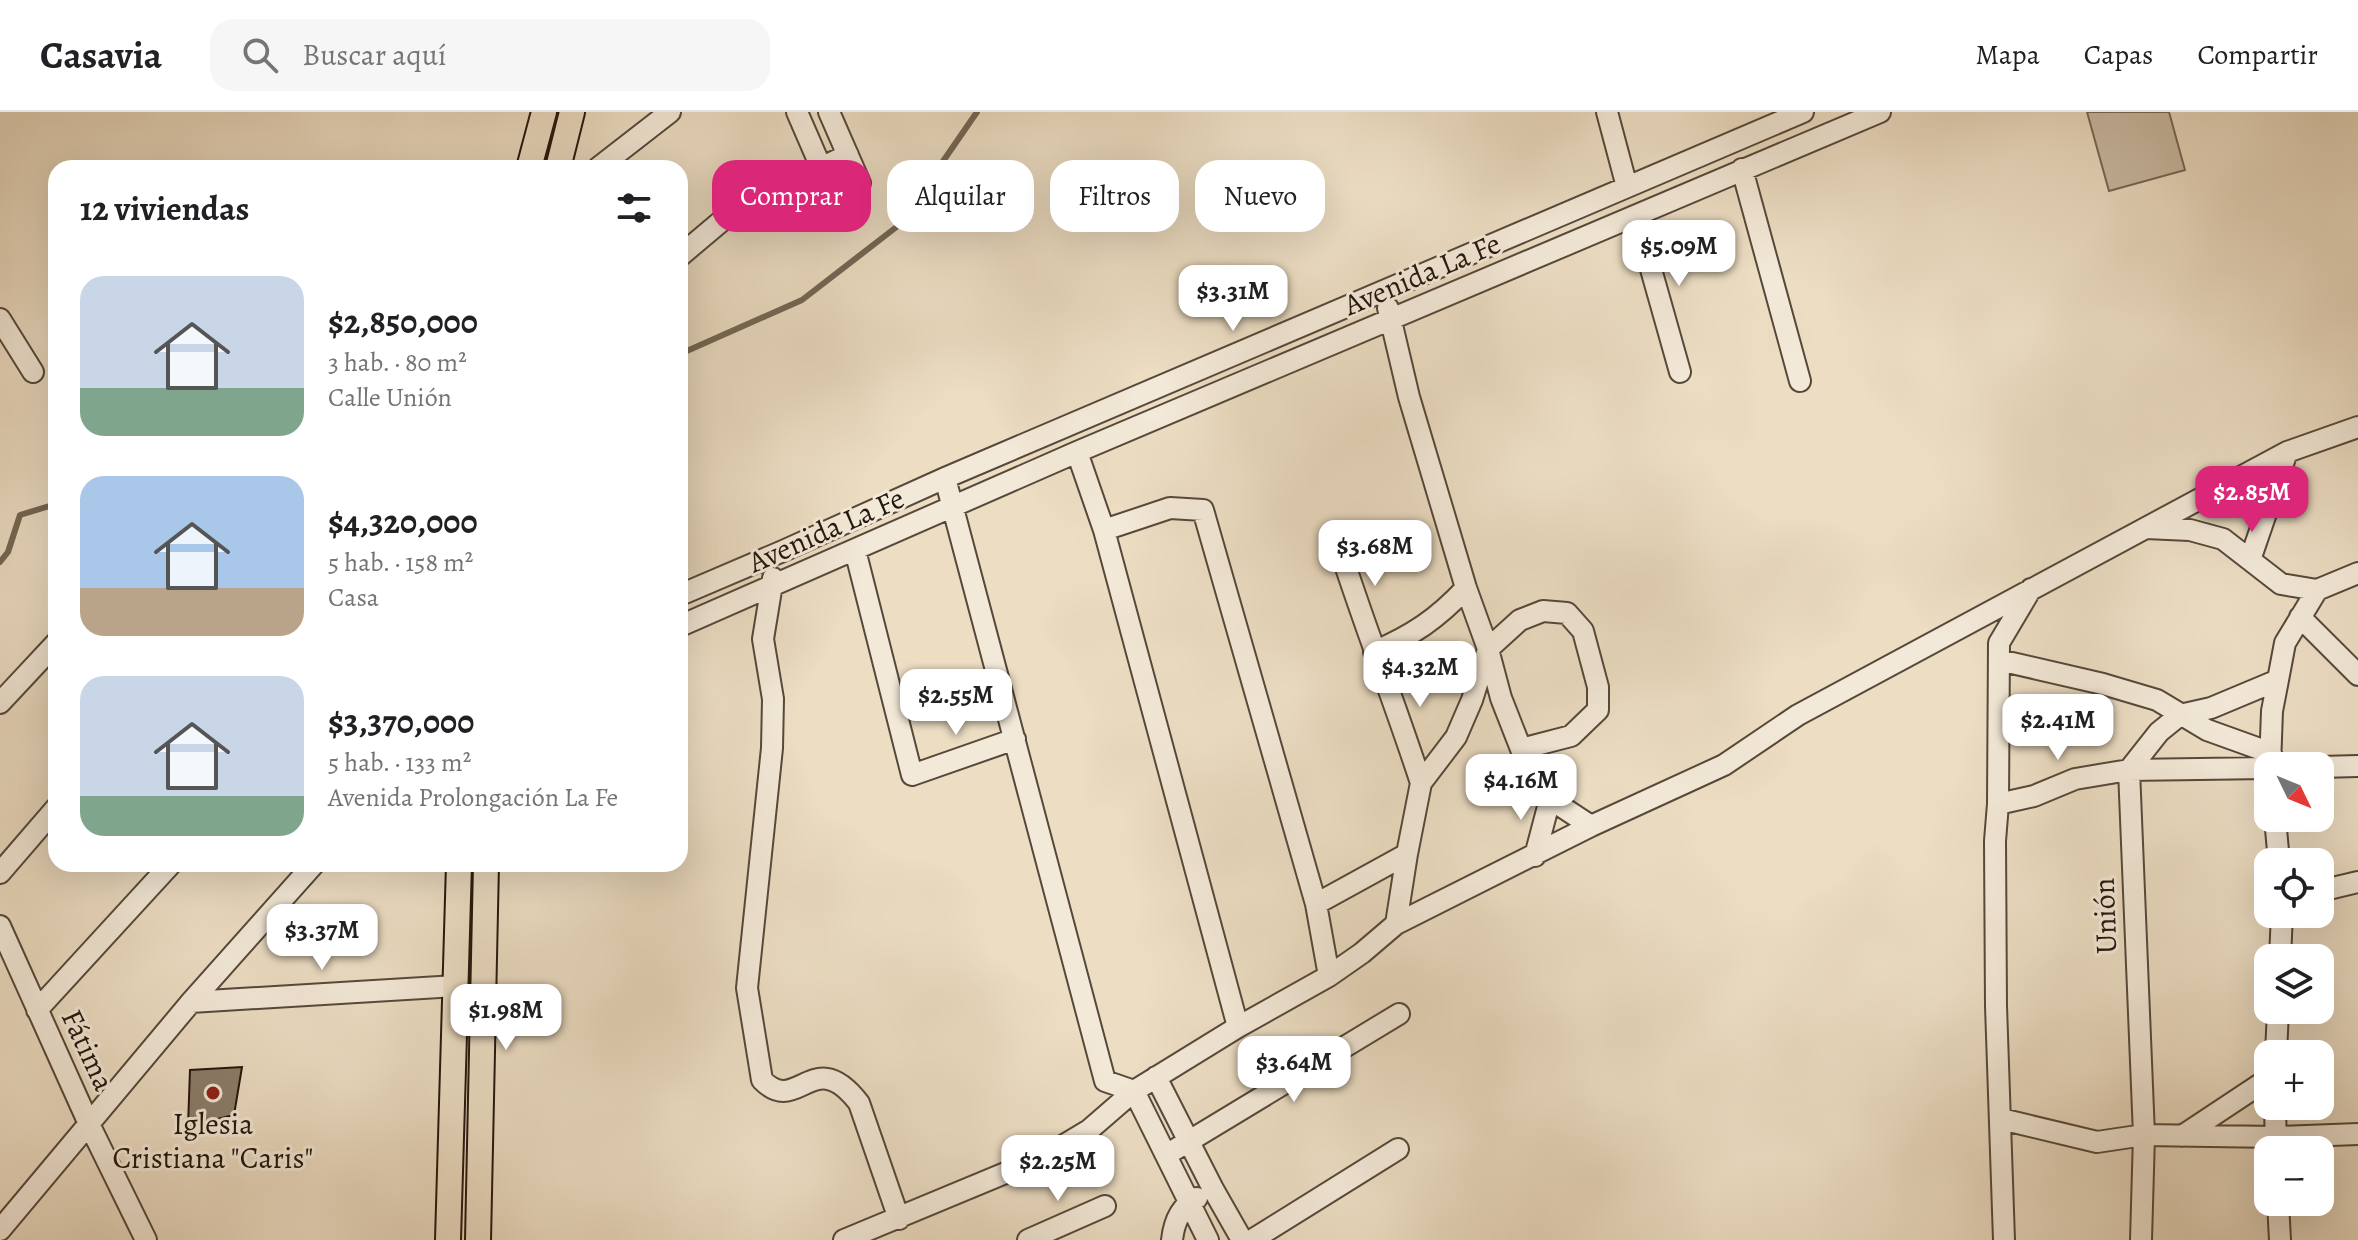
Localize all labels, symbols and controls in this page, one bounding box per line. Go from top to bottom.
search box [210,19,770,91]
text: Casavia [40,29,162,81]
icon: search [238,33,282,77]
text: Buscar aquí [302,35,446,75]
text: Mapa [1975,36,2040,74]
text: Capas [2084,36,2153,74]
text: Compartir [2197,36,2318,74]
chip: Comprar [712,160,871,232]
chip: Alquilar [887,160,1034,232]
chip: Filtros [1050,160,1179,232]
chip: Nuevo [1195,160,1325,232]
text: 12 viviendas [80,185,249,232]
icon: filters [612,186,656,230]
pin: $5.09M [1614,220,1744,288]
street label: Avenida La Fe [1337,223,1507,325]
text: $5.09M [1640,228,1718,263]
pin: $3.31M [1168,265,1298,333]
text: $3.31M [1197,273,1269,308]
text: $2,850,000 [328,298,478,345]
icon: home [144,308,240,404]
text: 3 hab. · 80 m² [328,345,467,380]
text: Calle Unión [328,380,452,415]
pin: $2.85M [2187,466,2317,534]
text: $2.85M [2213,474,2291,509]
street label: Avenida La Fe [741,478,910,583]
text: $4,320,000 [328,498,478,545]
icon: home [144,508,240,604]
pin: $3.68M [1310,520,1440,588]
text: $3.68M [1337,528,1413,563]
text: 5 hab. · 158 m² [328,545,473,580]
text: Casa [328,580,379,615]
pin: $4.32M [1355,641,1485,709]
text: $4.32M [1381,649,1459,684]
pin: $2.55M [891,669,1021,737]
text: $2.55M [918,677,994,712]
pin: $2.41M [1993,694,2123,762]
text: $3,370,000 [328,698,474,745]
text: $2.41M [2020,702,2096,737]
icon: home [144,708,240,804]
text: 5 hab. · 133 m² [328,745,471,780]
north arrow [2254,752,2334,832]
map controls [2254,752,2334,1216]
pin: $4.16M [1456,754,1586,822]
text: $4.16M [1484,762,1558,797]
text: Avenida Prolongación La Fe [328,780,618,815]
button: locate [2254,848,2334,928]
street label: Unión [2084,877,2126,955]
pin: $3.37M [257,904,387,972]
text: $3.37M [285,912,359,947]
button: layers [2254,944,2334,1024]
pin: $1.98M [441,984,571,1052]
text: $1.98M [469,992,543,1027]
street label: Fátima [52,1003,124,1097]
pin: $3.64M [1229,1036,1359,1104]
button: + [2254,1040,2334,1120]
text: $3.64M [1256,1044,1332,1079]
marker: Iglesia Cristiana "Caris" [204,1084,222,1102]
place label: Iglesia Cristiana "Caris" [113,1104,313,1178]
pin: $2.25M [993,1135,1123,1203]
button: − [2254,1136,2334,1216]
text: $2.25M [1019,1143,1097,1178]

